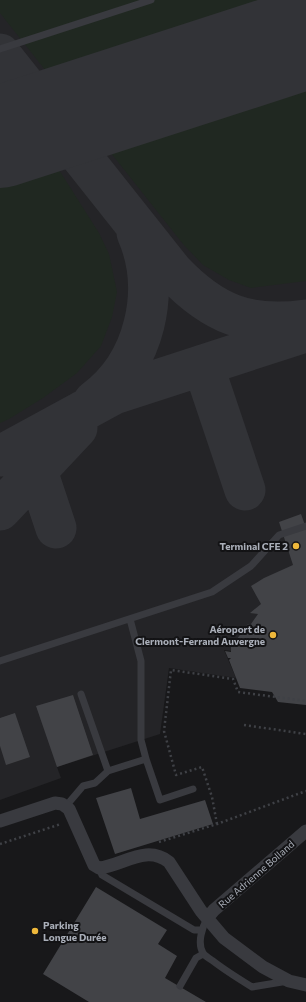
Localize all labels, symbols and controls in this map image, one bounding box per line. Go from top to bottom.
place label: Terminal CFE 2 [220,540,288,552]
marker: Terminal CFE 2 [291,541,301,551]
place label: Aéroport de Clermont-Ferrand Auvergne [135,623,265,647]
marker: Aéroport de Clermont-Ferrand Auvergne [268,630,278,640]
street label: Rue Adrienne Bolland [216,838,297,910]
place label: Parking Longue Durée [43,919,107,943]
marker: Parking Longue Durée [30,926,40,936]

